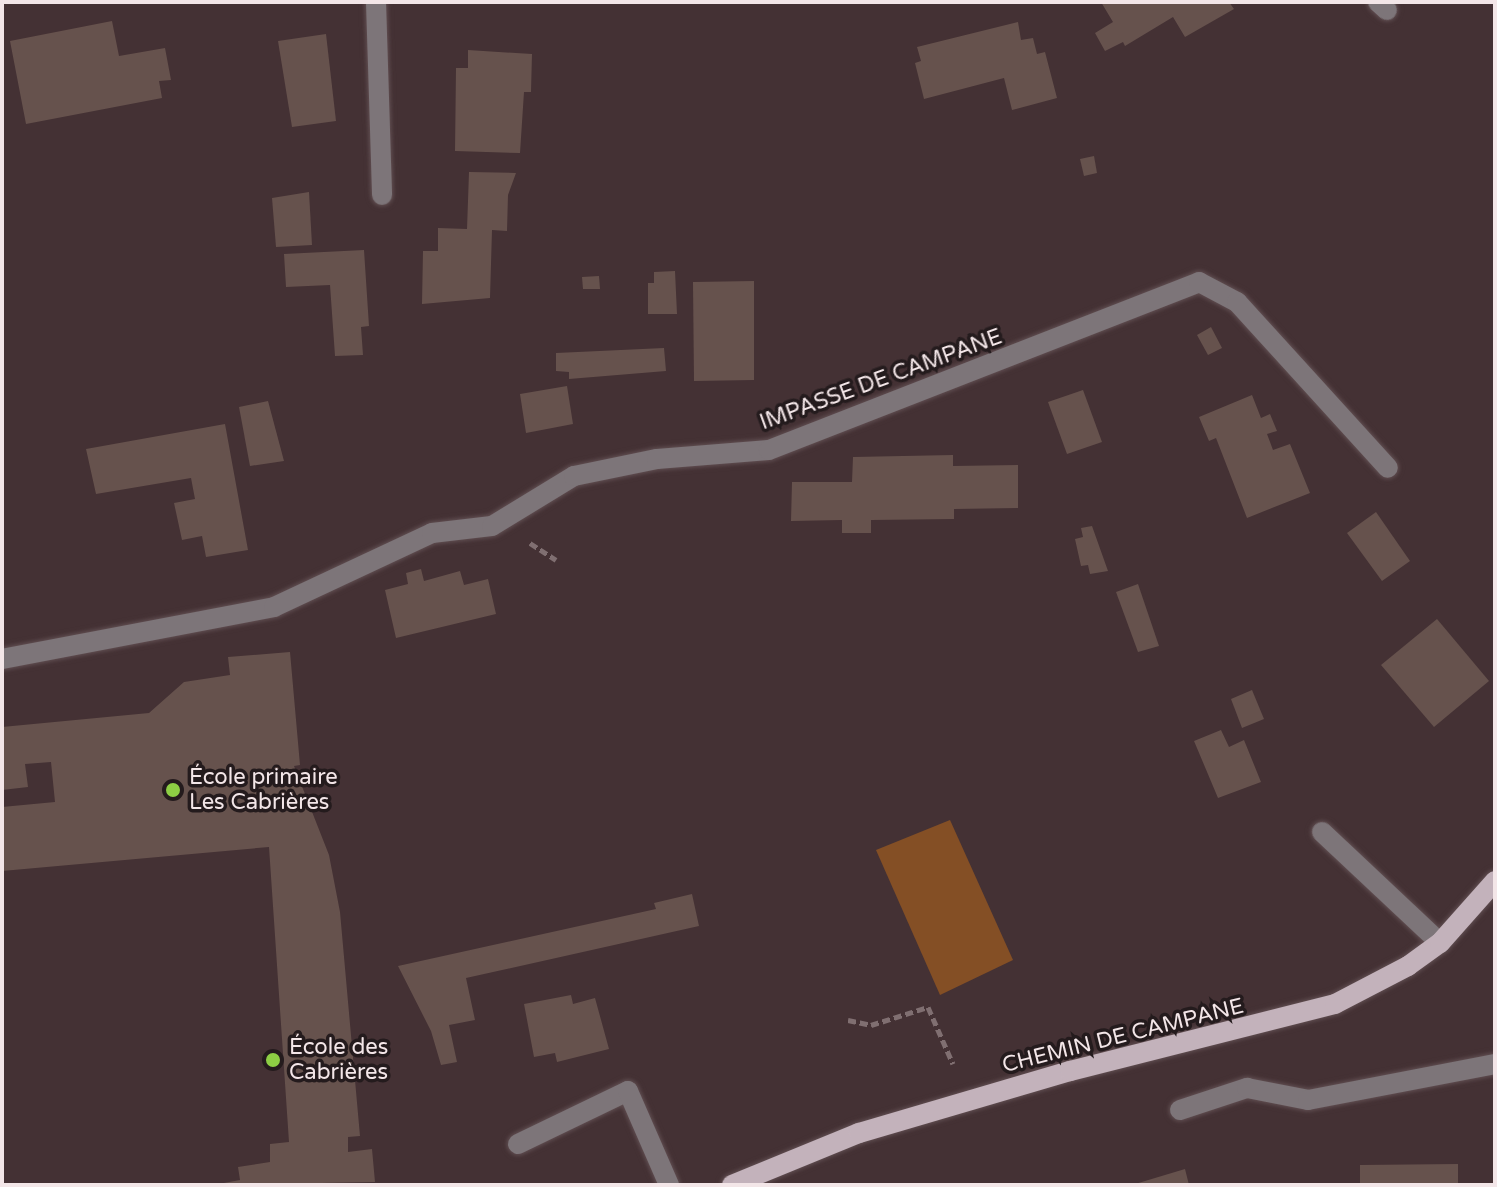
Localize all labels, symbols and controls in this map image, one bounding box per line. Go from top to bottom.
street label: IMPASSE DE CAMPANE [756,324,1006,436]
place label: École primaire Les Cabrières [189,764,338,816]
marker: École primaire Les Cabrières [164,781,182,799]
street label: CHEMIN DE CAMPANE [999,993,1247,1079]
place label: École des Cabrières [289,1034,388,1086]
marker: École des Cabrières [264,1051,282,1069]

